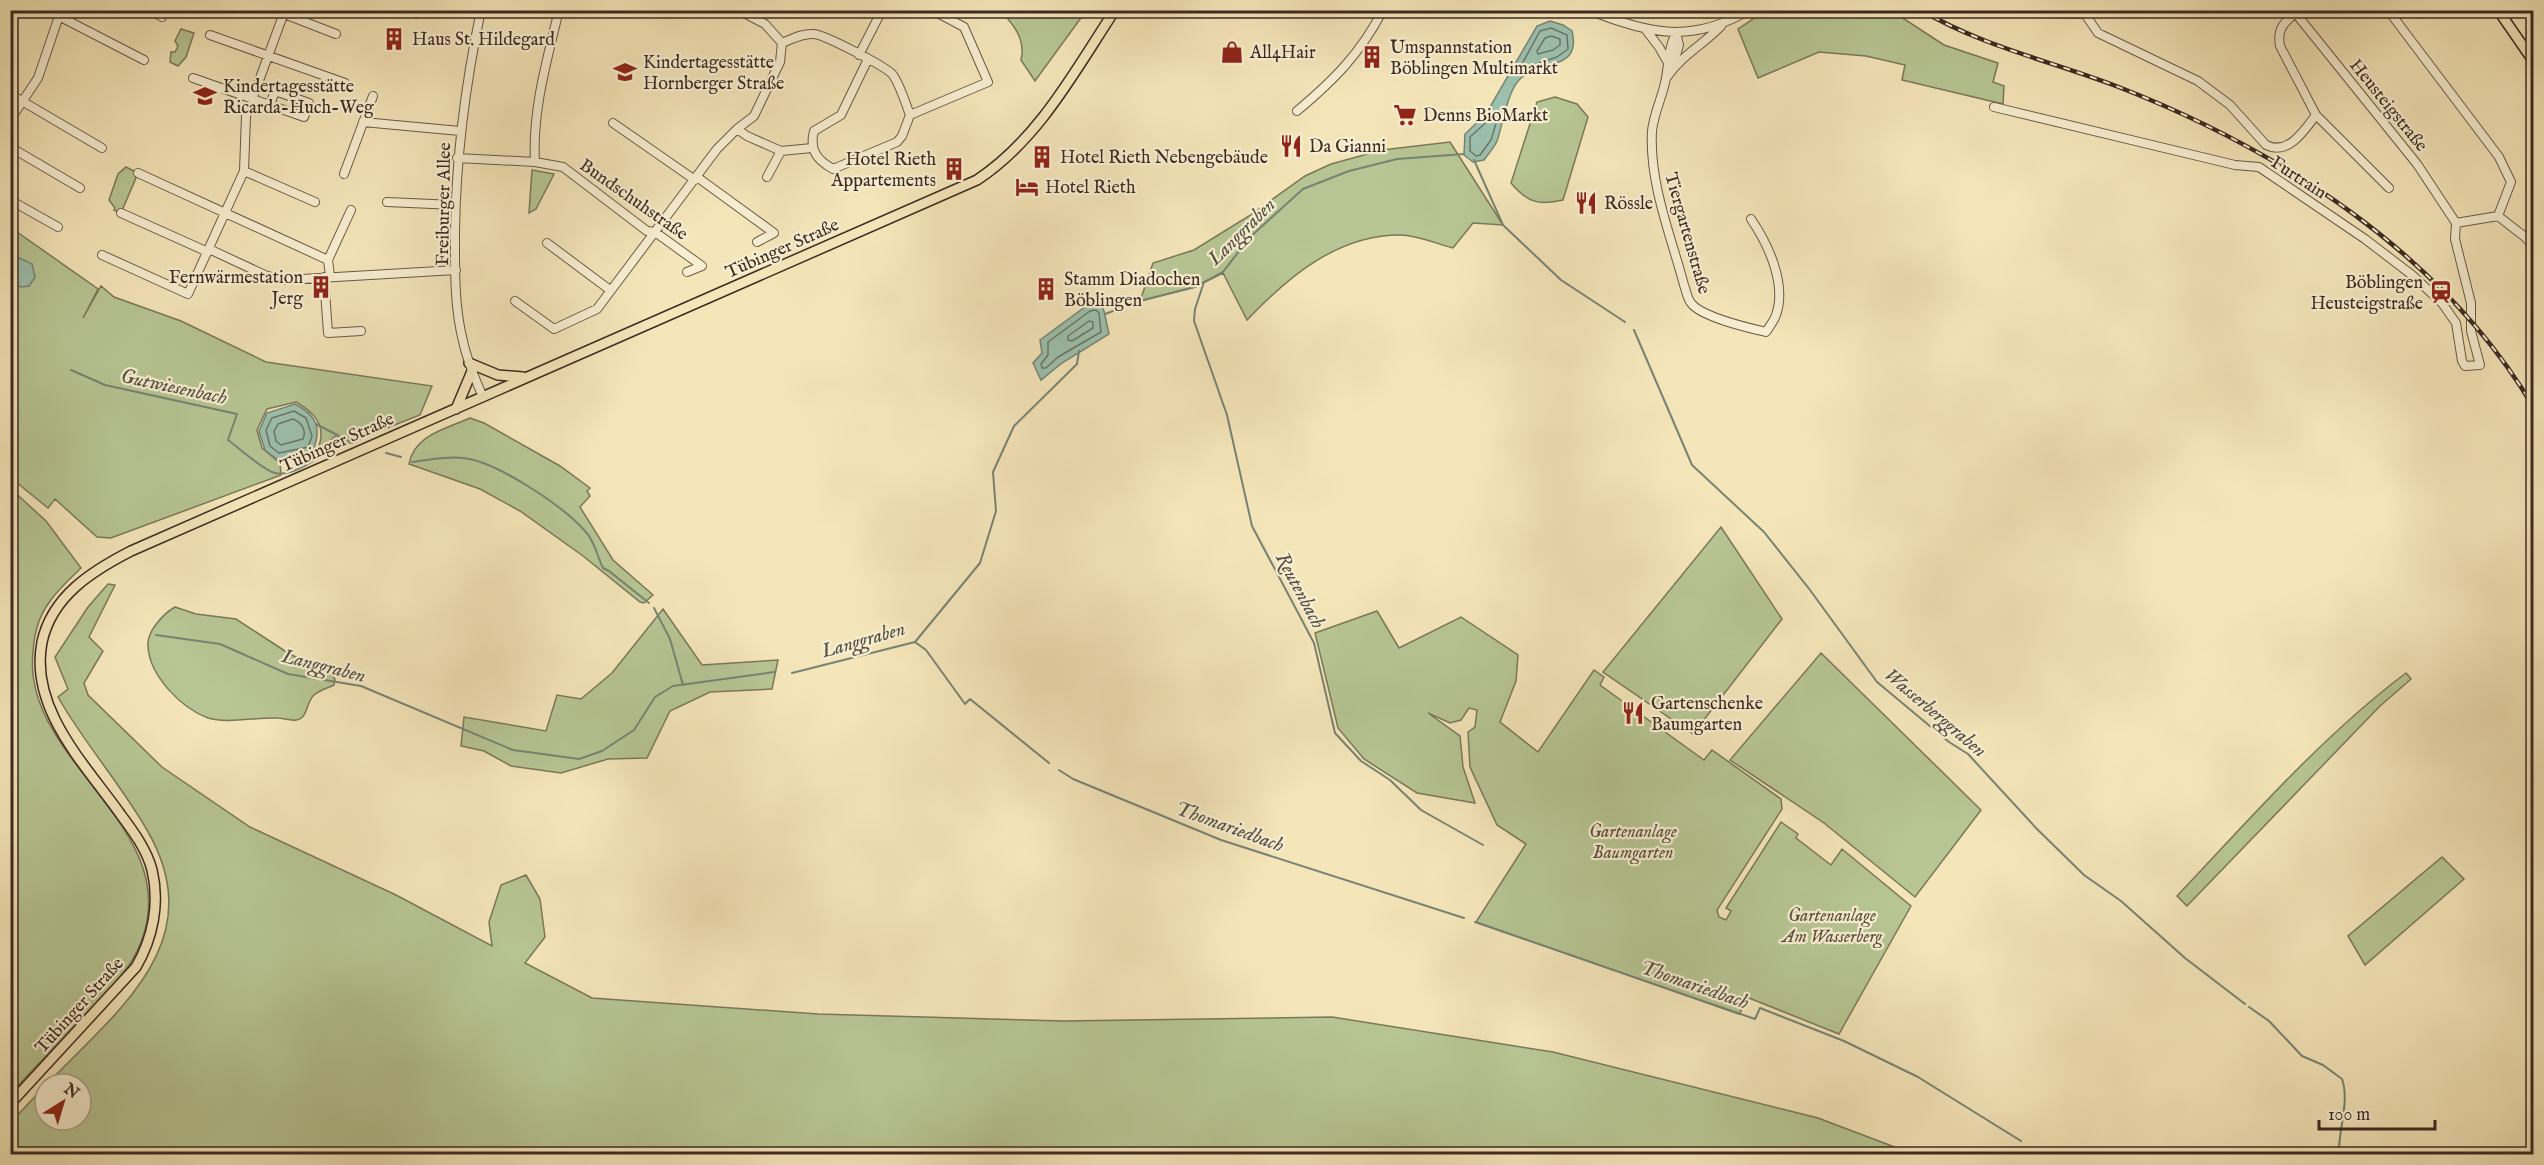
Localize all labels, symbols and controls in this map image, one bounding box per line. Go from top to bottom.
building icon: Haus St. Hildegard [381,26,407,52]
place label: Haus St. Hildegard [412,29,555,52]
place label: Umspannstation Böblingen Multimarkt [1390,37,1558,81]
shop icon: All4Hair [1219,39,1245,65]
place label: All4Hair [1249,42,1316,65]
building icon: Umspannstation Böblingen Multimarkt [1359,44,1385,70]
place label: Kindertagesstätte Hornberger Straße [643,52,784,96]
street label: Heusteigstraße [2343,55,2432,157]
school or university icon: Kindertagesstätte Hornberger Straße [612,59,638,85]
place label: Kindertagesstätte Ricarda-Huch-Weg [223,76,374,120]
school or university icon: Kindertagesstätte Ricarda-Huch-Weg [192,83,218,109]
supermarket icon: Denns BioMarkt [1392,102,1418,128]
place label: Denns BioMarkt [1423,105,1548,128]
restaurant icon: Da Gianni [1278,133,1304,159]
place label: Da Gianni [1309,136,1386,159]
street label: Freiburger Allee [432,142,457,266]
building icon: Hotel Rieth Nebengebäude [1029,144,1055,170]
place label: Hotel Rieth Nebengebäude [1060,147,1268,170]
place label: Hotel Rieth Appartements [830,149,936,193]
street label: Furtrain [2266,152,2331,205]
street label: Bundschuhstraße [574,154,692,246]
building icon: Hotel Rieth Appartements [941,156,967,182]
street label: Tiergartenstraße [1658,170,1715,297]
hotel icon: Hotel Rieth [1014,174,1040,200]
place label: Hotel Rieth [1045,177,1136,200]
restaurant icon: Rössle [1573,190,1599,216]
water label: Langgraben [1202,193,1282,273]
place label: Rössle [1604,193,1653,216]
street label: Tübinger Straße [722,214,843,285]
place label: Fernwärmestation Jerg [169,267,303,311]
place label: Stamm Diadochen Böblingen [1064,269,1201,313]
place label: Böblingen Heusteigstraße [2310,272,2423,316]
building icon: Fernwärmestation Jerg [308,274,334,300]
building icon: Stamm Diadochen Böblingen [1033,276,1059,302]
station icon: Böblingen Heusteigstraße [2428,279,2454,305]
water label: Gutwiesenbach [118,364,230,411]
street label: Tübinger Straße [277,408,398,479]
water label: Reutenbach [1269,548,1330,633]
water label: Langgraben [818,617,908,666]
water label: Langgraben [278,644,368,690]
water label: Wasserberggraben [1878,663,1991,764]
place label: Gartenschenke Baumgarten [1651,693,1763,737]
restaurant icon: Gartenschenke Baumgarten [1620,700,1646,726]
water label: Thomariedbach [1172,796,1288,859]
park label: Gartenanlage Baumgarten [1589,821,1677,865]
park label: Gartenanlage Am Wasserberg [1780,905,1883,949]
street label: Tübinger Straße [31,953,129,1059]
water label: Thomariedbach [1637,955,1753,1016]
north arrow [33,1072,93,1132]
text: N [58,1079,82,1104]
scale bar [2319,1093,2434,1131]
text: 100 m [2328,1104,2370,1127]

